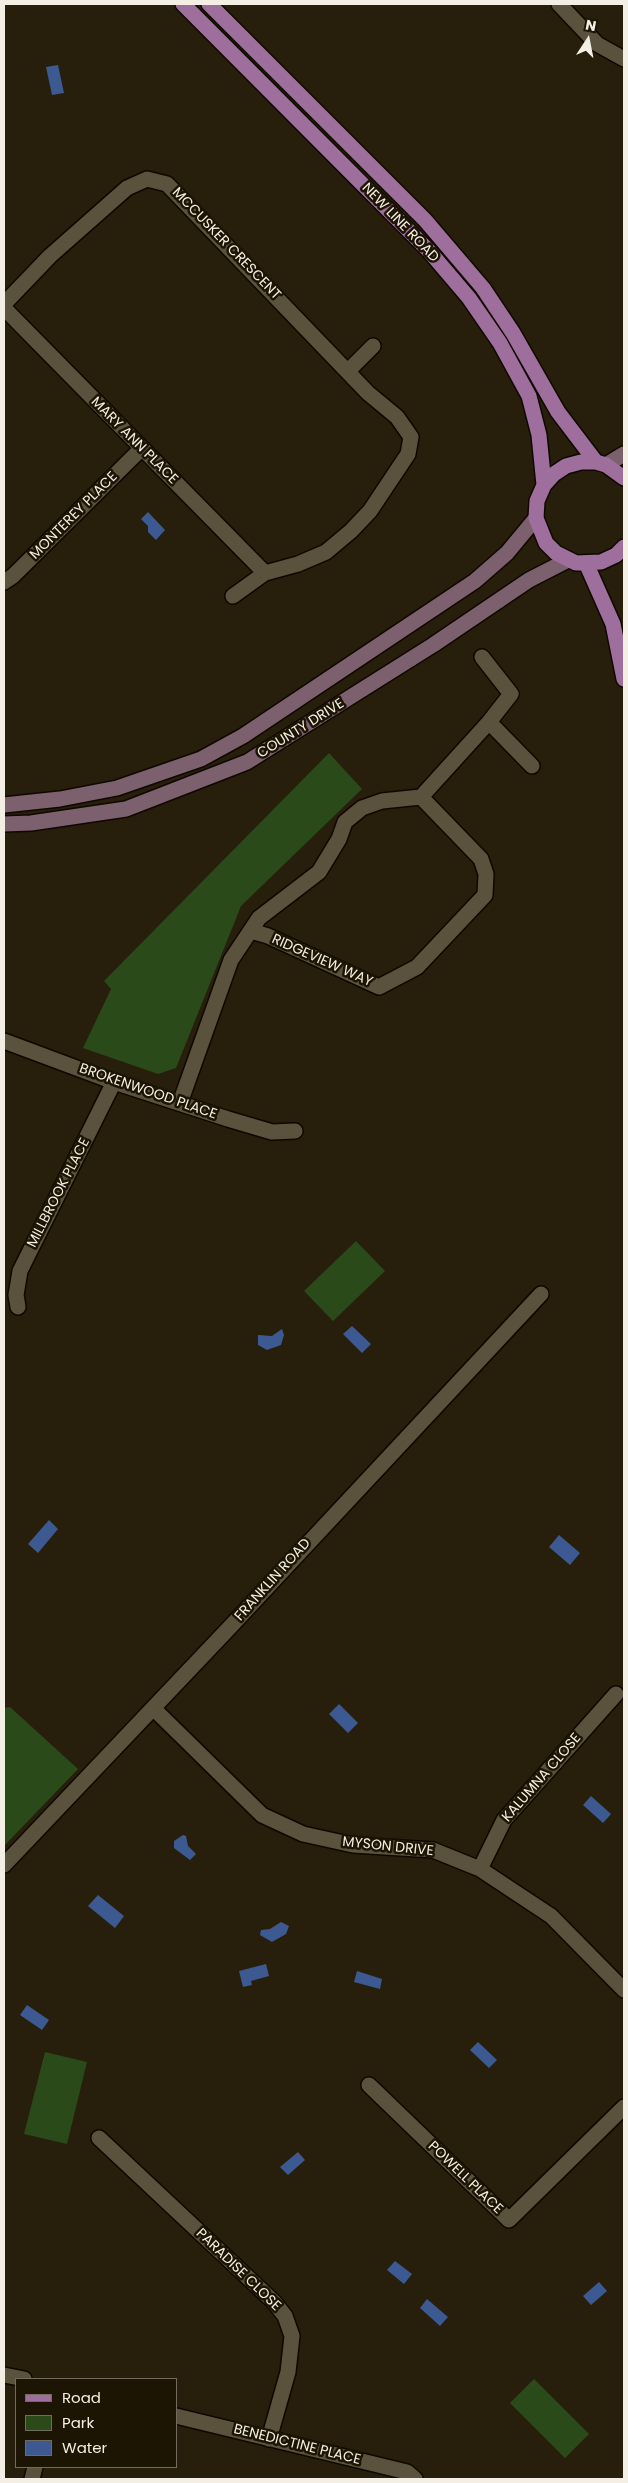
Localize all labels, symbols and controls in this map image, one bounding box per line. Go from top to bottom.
text: N [584,14,598,36]
north arrow [563,15,613,65]
street label: NEW LINE ROAD [358,180,442,266]
street label: MCCUSKER CRESCENT [168,184,284,304]
street label: MARY ANN PLACE [87,394,181,488]
street label: MONTEREY PLACE [27,469,121,563]
street label: COUNTY DRIVE [255,696,347,762]
street label: RIDGEVIEW WAY [269,931,375,991]
street label: BROKENWOOD PLACE [77,1061,219,1123]
street label: MILLBROOK PLACE [24,1136,94,1250]
street label: FRANKLIN ROAD [232,1535,314,1625]
street label: KALUMNA CLOSE [499,1730,585,1826]
street label: MYSON DRIVE [342,1834,434,1860]
street label: POWELL PLACE [424,2138,506,2218]
street label: PARADISE CLOSE [192,2225,284,2315]
legend [15,2378,178,2468]
text: Road [62,2387,101,2408]
text: Park [62,2412,94,2433]
street label: BENEDICTINE PLACE [232,2421,362,2469]
text: Water [62,2437,107,2458]

